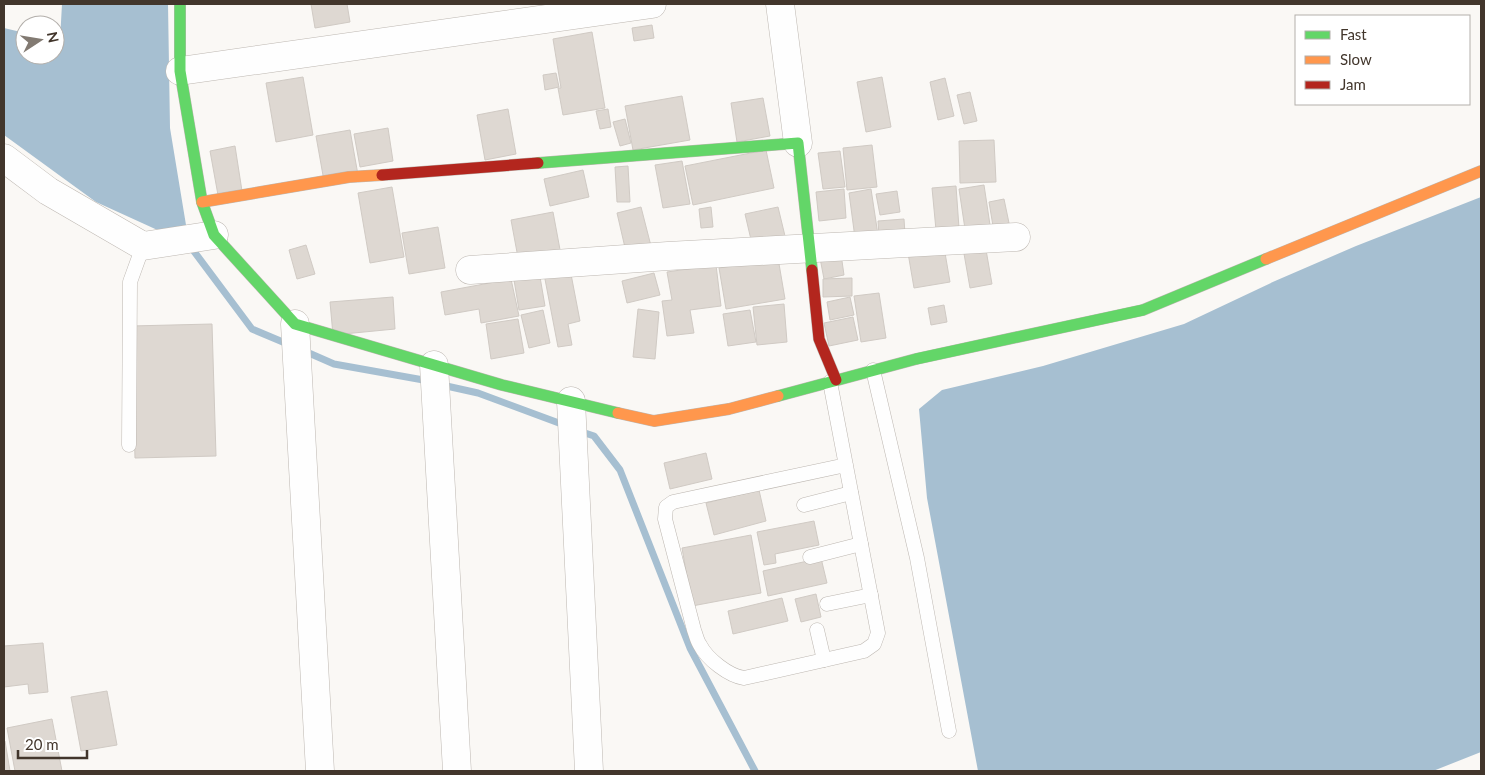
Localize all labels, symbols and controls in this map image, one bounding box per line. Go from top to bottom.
north arrow [15,15,65,65]
legend [1295,15,1470,105]
text: Fast [1340,25,1367,43]
text: N [44,30,63,44]
text: Slow [1340,50,1372,68]
text: Jam [1340,75,1366,93]
scale bar [18,728,86,760]
text: 20 m [25,735,59,753]

